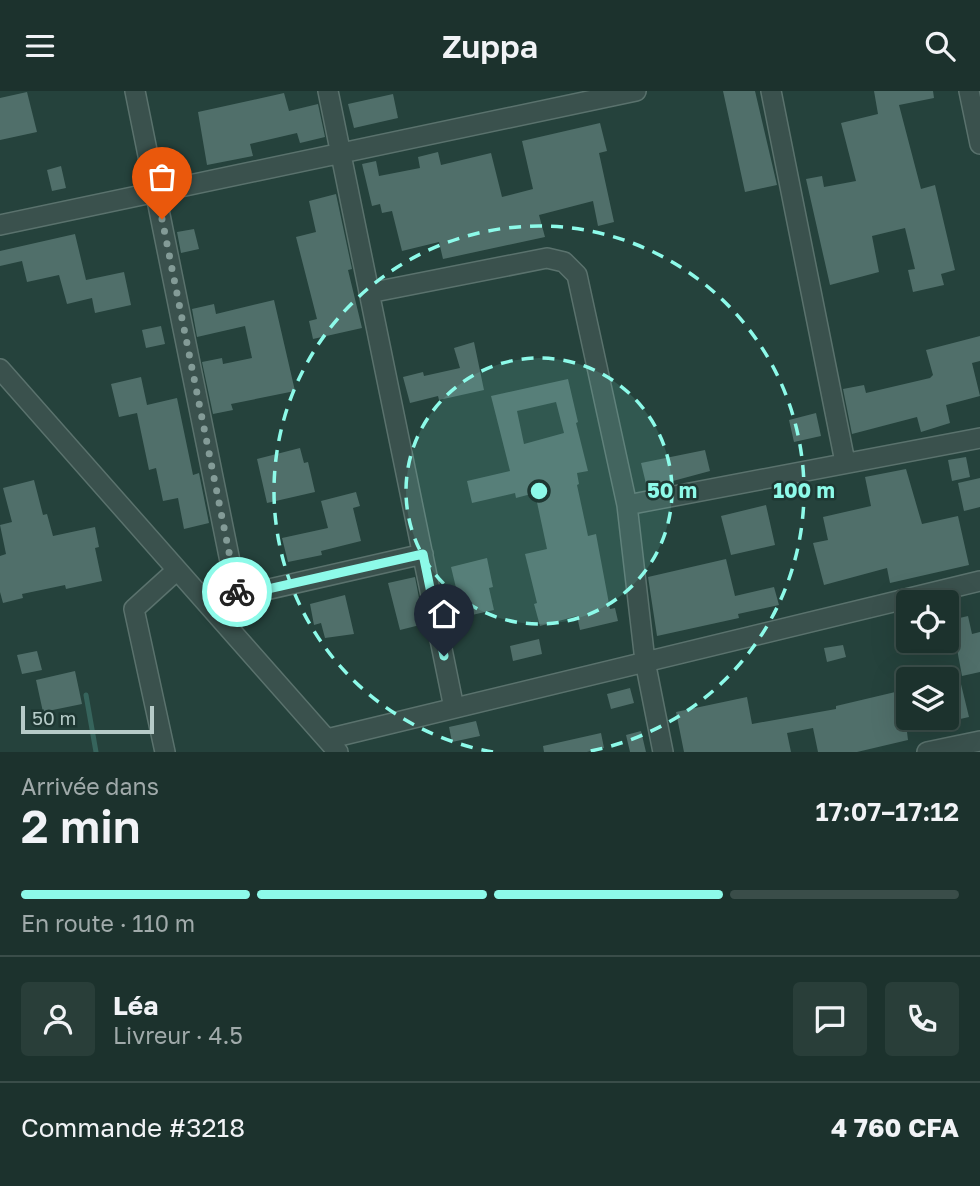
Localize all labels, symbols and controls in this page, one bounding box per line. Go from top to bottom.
icon: menu [21,27,59,65]
text: Zuppa [442,27,538,65]
icon: search [921,27,959,65]
pin [132,147,192,219]
icon: bag [143,158,181,196]
text: 50 m [647,477,697,503]
text: 100 m [773,477,835,503]
centre of rings [527,479,551,503]
courier [202,557,272,627]
icon: bike [218,573,256,611]
pin [414,584,474,656]
map controls [896,590,959,730]
button: locate [896,590,959,653]
icon: home [425,595,463,633]
button: layers [896,667,959,730]
scale bar [21,703,154,735]
text: 50 m [32,706,76,729]
text: Arrivée dans [21,772,159,800]
text: 17:07–17:12 [815,796,959,827]
text: 2 min [21,798,141,853]
text: En route · 110 m [21,909,195,937]
button: person [21,982,95,1056]
button: chat [793,982,867,1056]
button: phone [885,982,959,1056]
text: Léa [113,990,158,1021]
text: Livreur · 4.5 [113,1021,243,1049]
text: Commande #3218 [21,1112,245,1143]
text: 4 760 CFA [831,1112,959,1143]

